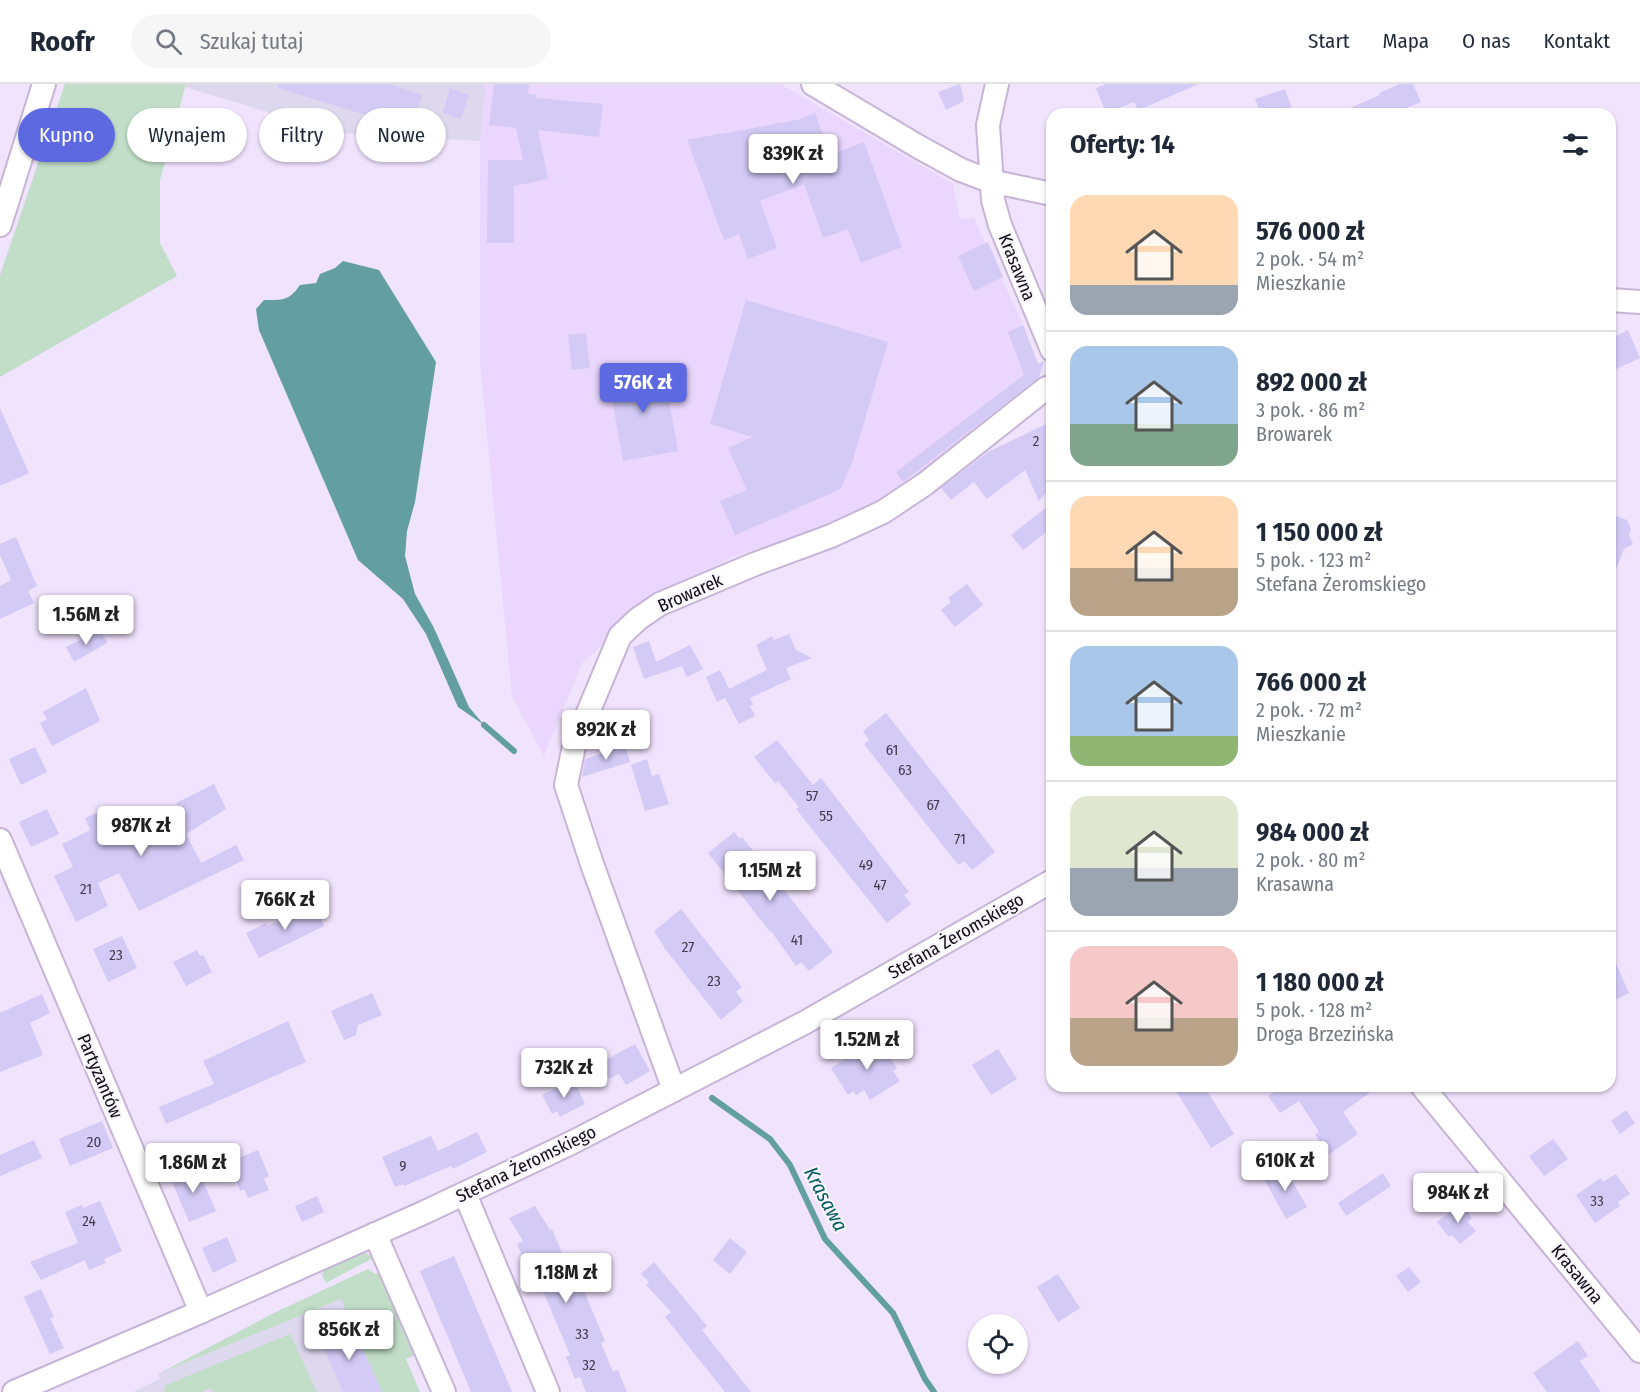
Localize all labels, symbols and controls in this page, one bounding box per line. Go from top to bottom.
search box [131,14,551,68]
text: Roofr [30,25,95,58]
icon: search [152,25,185,58]
text: Szukaj tutaj [200,28,303,55]
text: Start [1308,28,1350,54]
text: Mapa [1383,28,1429,54]
text: O nas [1462,28,1510,54]
text: Kontakt [1543,28,1610,54]
chip: Kupno [18,108,115,162]
chip: Wynajem [127,108,247,162]
chip: Filtry [259,108,344,162]
chip: Nowe [356,108,446,162]
icon: filters [1559,128,1592,161]
text: Oferty: 14 [1070,129,1175,160]
pin: 839K zł [738,134,848,185]
text: 839K zł [763,141,823,165]
text: 576 000 zł [1256,216,1365,247]
icon: home [1118,219,1190,291]
street label: Krasawna [994,230,1040,304]
text: 2 pok. · 54 m² [1256,247,1364,271]
text: Mieszkanie [1256,271,1346,295]
pin: 576K zł [588,363,698,414]
text: 892 000 zł [1256,367,1367,398]
text: 576K zł [614,370,672,394]
icon: home [1118,370,1190,442]
text: 3 pok. · 86 m² [1256,398,1365,422]
text: Browarek [1256,422,1332,446]
house number: 2 [1033,432,1040,450]
text: 1 150 000 zł [1256,517,1383,548]
icon: home [1118,520,1190,592]
text: 5 pok. · 123 m² [1256,548,1371,572]
street label: Browarek [654,569,726,617]
text: Stefana Żeromskiego [1256,572,1426,596]
pin: 1.56M zł [24,595,148,646]
text: 1.56M zł [53,602,119,626]
text: 766 000 zł [1256,667,1366,698]
icon: home [1118,670,1190,742]
text: 2 pok. · 72 m² [1256,698,1362,722]
pin: 892K zł [551,710,661,761]
text: 892K zł [576,717,636,741]
text: Mieszkanie [1256,722,1346,746]
house number: 61 [886,741,898,759]
house number: 63 [898,761,912,779]
house number: 57 [806,787,818,805]
house number: 67 [926,796,940,814]
pin: 987K zł [86,806,196,857]
house number: 55 [819,807,833,825]
text: 987K zł [111,813,171,837]
text: 984 000 zł [1256,817,1369,848]
icon: home [1118,820,1190,892]
house number: 71 [954,830,966,848]
text: 2 pok. · 80 m² [1256,848,1366,872]
pin: 1.15M zł [708,851,832,902]
house number: 49 [859,856,873,874]
text: 1.15M zł [739,858,801,882]
text: Krasawna [1256,872,1334,896]
house number: 47 [873,876,887,894]
house number: 21 [80,880,92,898]
pin: 766K zł [230,880,340,931]
text: 766K zł [255,887,315,911]
street label: Stefana Żeromskiego [884,888,1028,984]
house number: 41 [791,931,803,949]
house number: 27 [682,938,694,956]
house number: 23 [109,946,123,964]
text: 1 180 000 zł [1256,967,1384,998]
icon: home [1118,970,1190,1042]
house number: 23 [707,972,721,990]
text: 5 pok. · 128 m² [1256,998,1372,1022]
pin: 1.52M zł [805,1020,929,1071]
text: Droga Brzezińska [1256,1022,1394,1046]
text: 1.52M zł [834,1027,900,1051]
street label: Partyzantów [72,1031,128,1122]
pin: 732K zł [509,1048,619,1099]
text: 732K zł [535,1055,593,1079]
street label: Stefana Żeromskiego [452,1121,600,1207]
house number: 20 [87,1133,101,1151]
pin: 610K zł [1230,1141,1340,1192]
pin: 1.86M zł [131,1143,255,1194]
text: 610K zł [1255,1148,1315,1172]
text: 1.86M zł [159,1150,227,1174]
house number: 9 [399,1157,407,1175]
water label: Krasawa [799,1163,853,1235]
pin: 984K zł [1403,1173,1513,1224]
text: 984K zł [1427,1180,1489,1204]
house number: 33 [1590,1192,1604,1210]
house number: 24 [82,1212,96,1230]
street label: Krasawna [1546,1240,1608,1308]
pin: 1.18M zł [504,1253,628,1304]
text: 1.18M zł [534,1260,598,1284]
pin: 856K zł [294,1310,404,1361]
map controls [968,1314,1028,1374]
button: locate [968,1314,1028,1374]
text: 856K zł [318,1317,380,1341]
house number: 33 [575,1325,589,1343]
house number: 32 [582,1356,596,1374]

